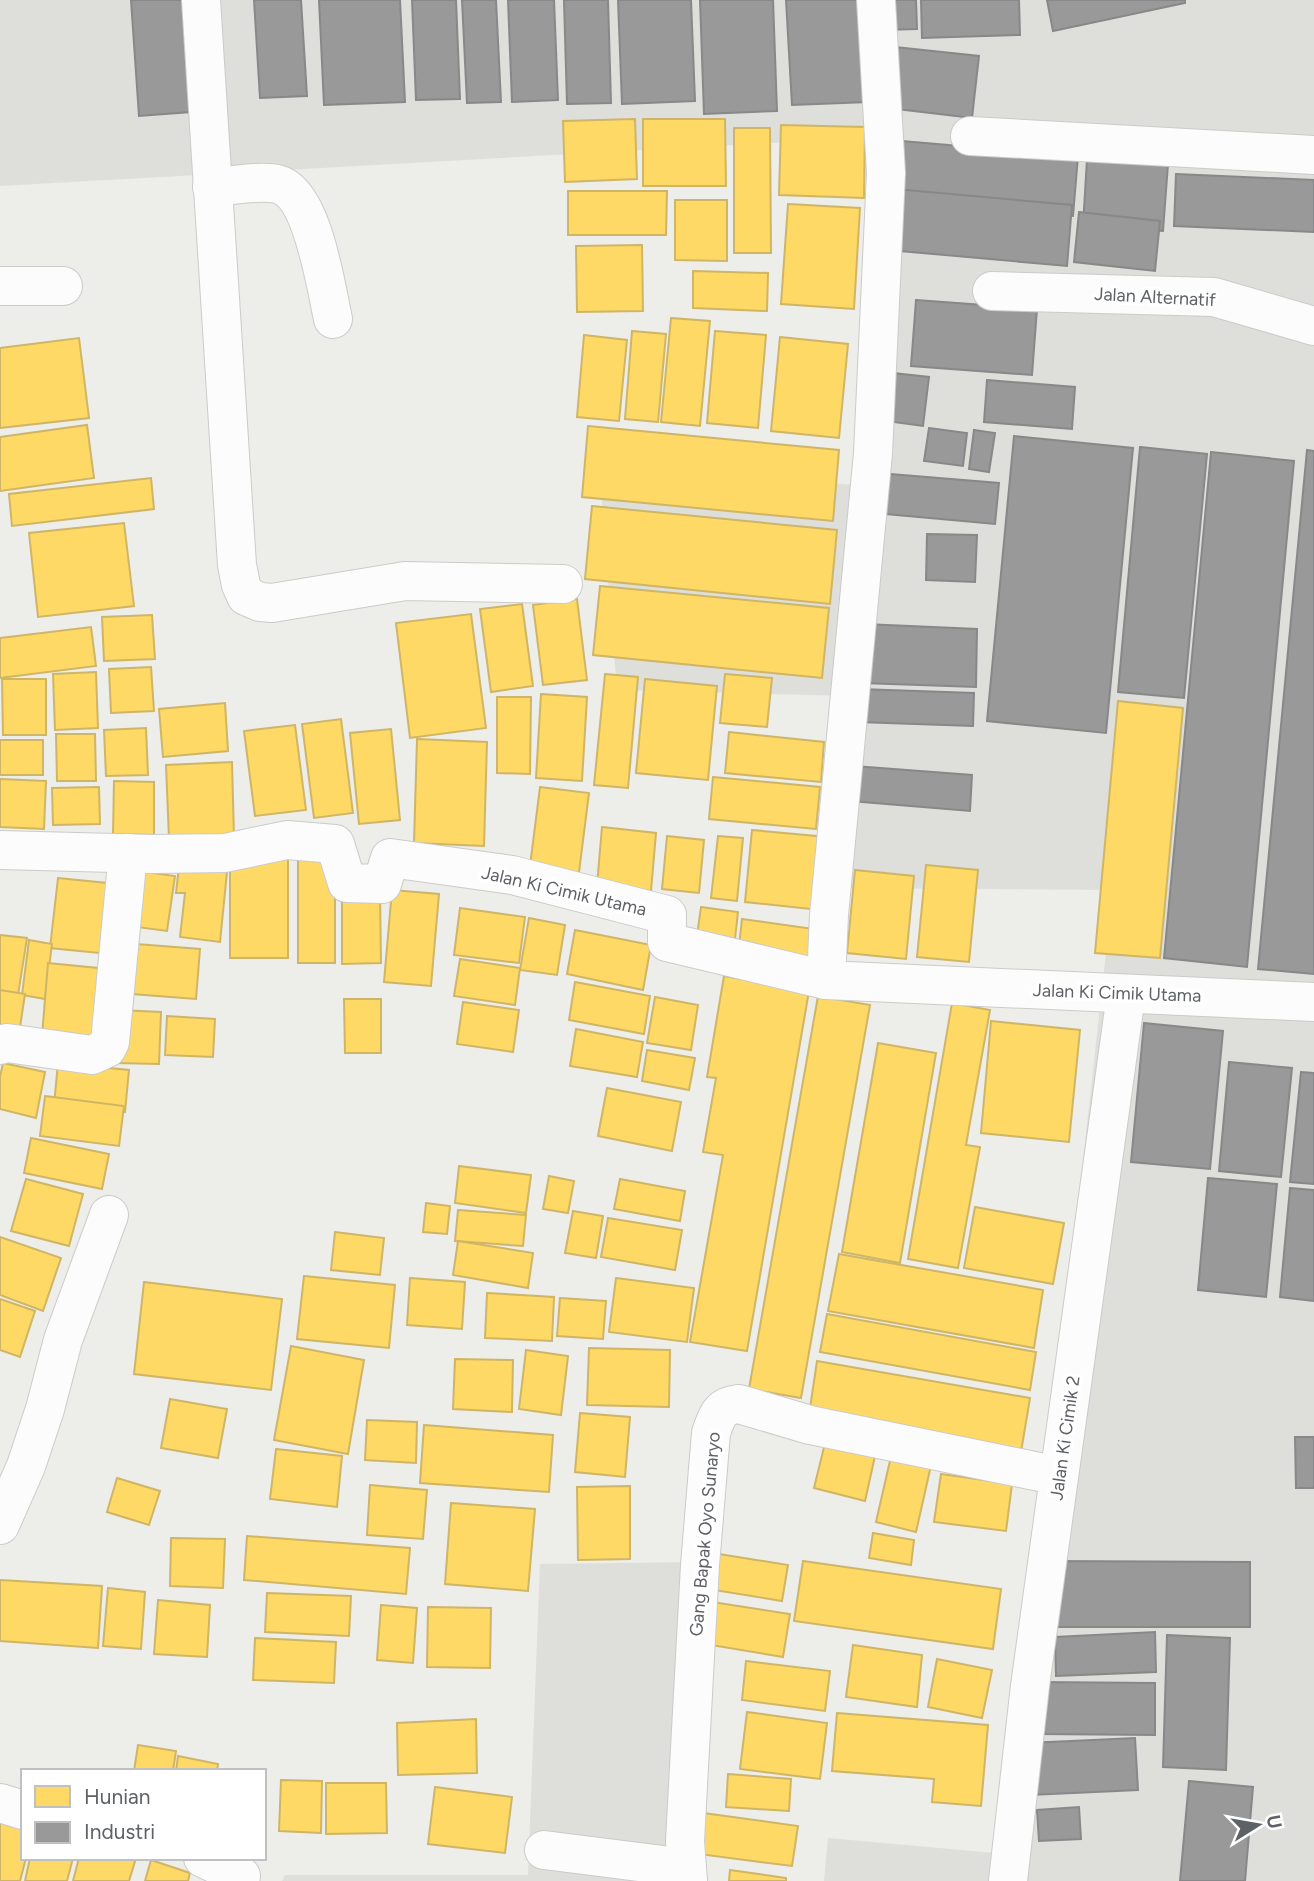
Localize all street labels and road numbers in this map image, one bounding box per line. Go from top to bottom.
street label: Jalan Alternatif [1094,283,1217,311]
street label: Jalan Ki Cimik Utama [479,861,649,921]
street label: Jalan Ki Cimik Utama [1032,979,1202,1007]
street label: Jalan Ki Cimik 2 [1045,1374,1085,1502]
street label: Gang Bapak Oyo Sunaryo [685,1431,725,1637]

